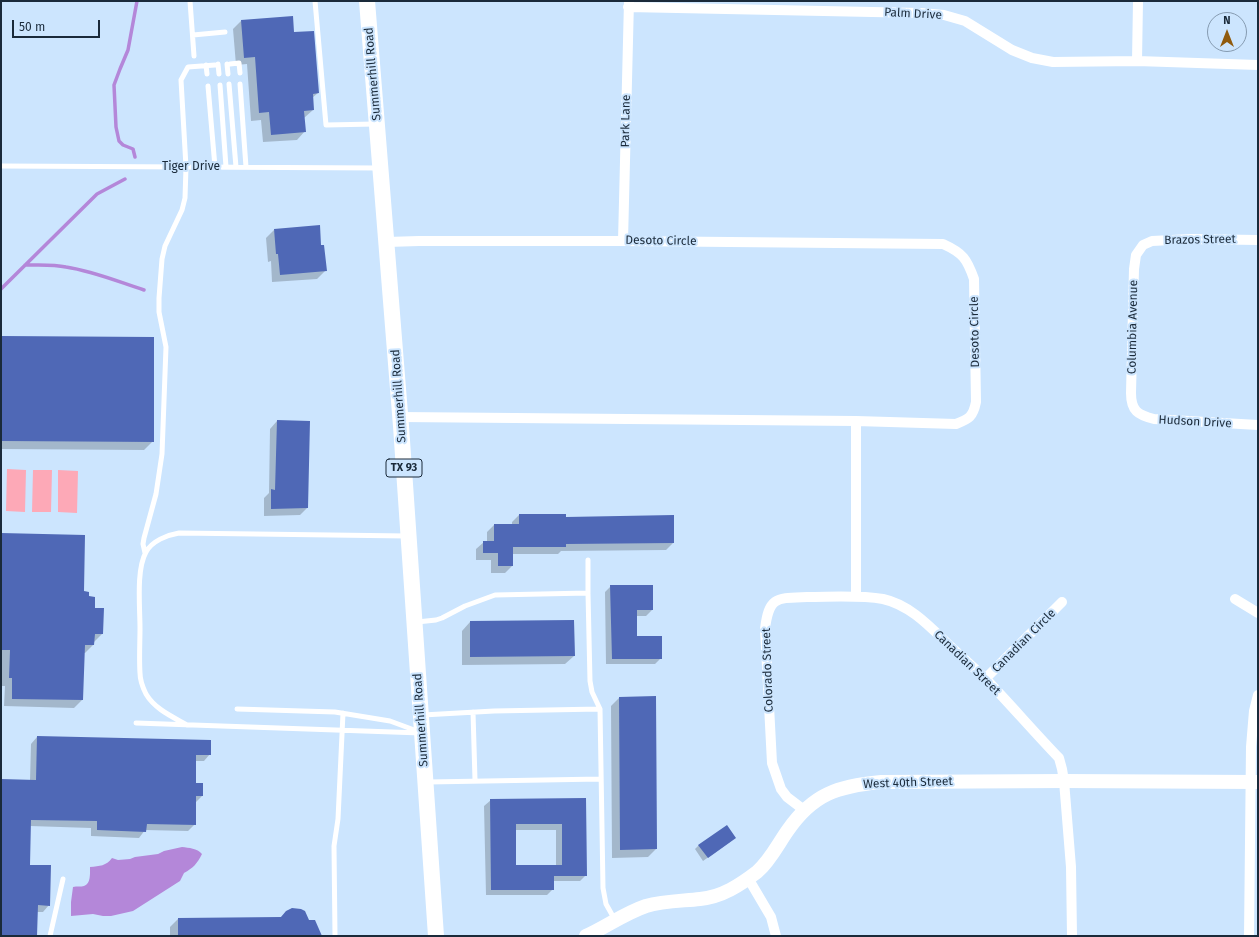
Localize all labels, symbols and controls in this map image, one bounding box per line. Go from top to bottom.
street label: Palm Drive [884,5,942,23]
scale bar [14,12,102,38]
north arrow [1207,12,1247,52]
text: N [1223,14,1231,27]
text: 50 m [19,20,45,34]
street label: Summerhill Road [362,27,384,121]
street label: Park Lane [618,95,634,147]
street label: Tiger Drive [162,160,220,174]
street label: Brazos Street [1164,232,1236,248]
street label: Desoto Circle [625,233,697,249]
street label: Columbia Avenue [1125,280,1141,374]
street label: Desoto Circle [967,296,983,368]
street label: Summerhill Road [389,349,409,443]
street label: Hudson Drive [1158,413,1232,431]
road number: TX 93 [386,459,422,477]
street label: Canadian Circle [989,606,1059,676]
street label: Colorado Street [759,627,777,713]
street label: Canadian Street [931,628,1003,698]
street label: Summerhill Road [411,673,431,767]
street label: West 40th Street [863,774,953,792]

